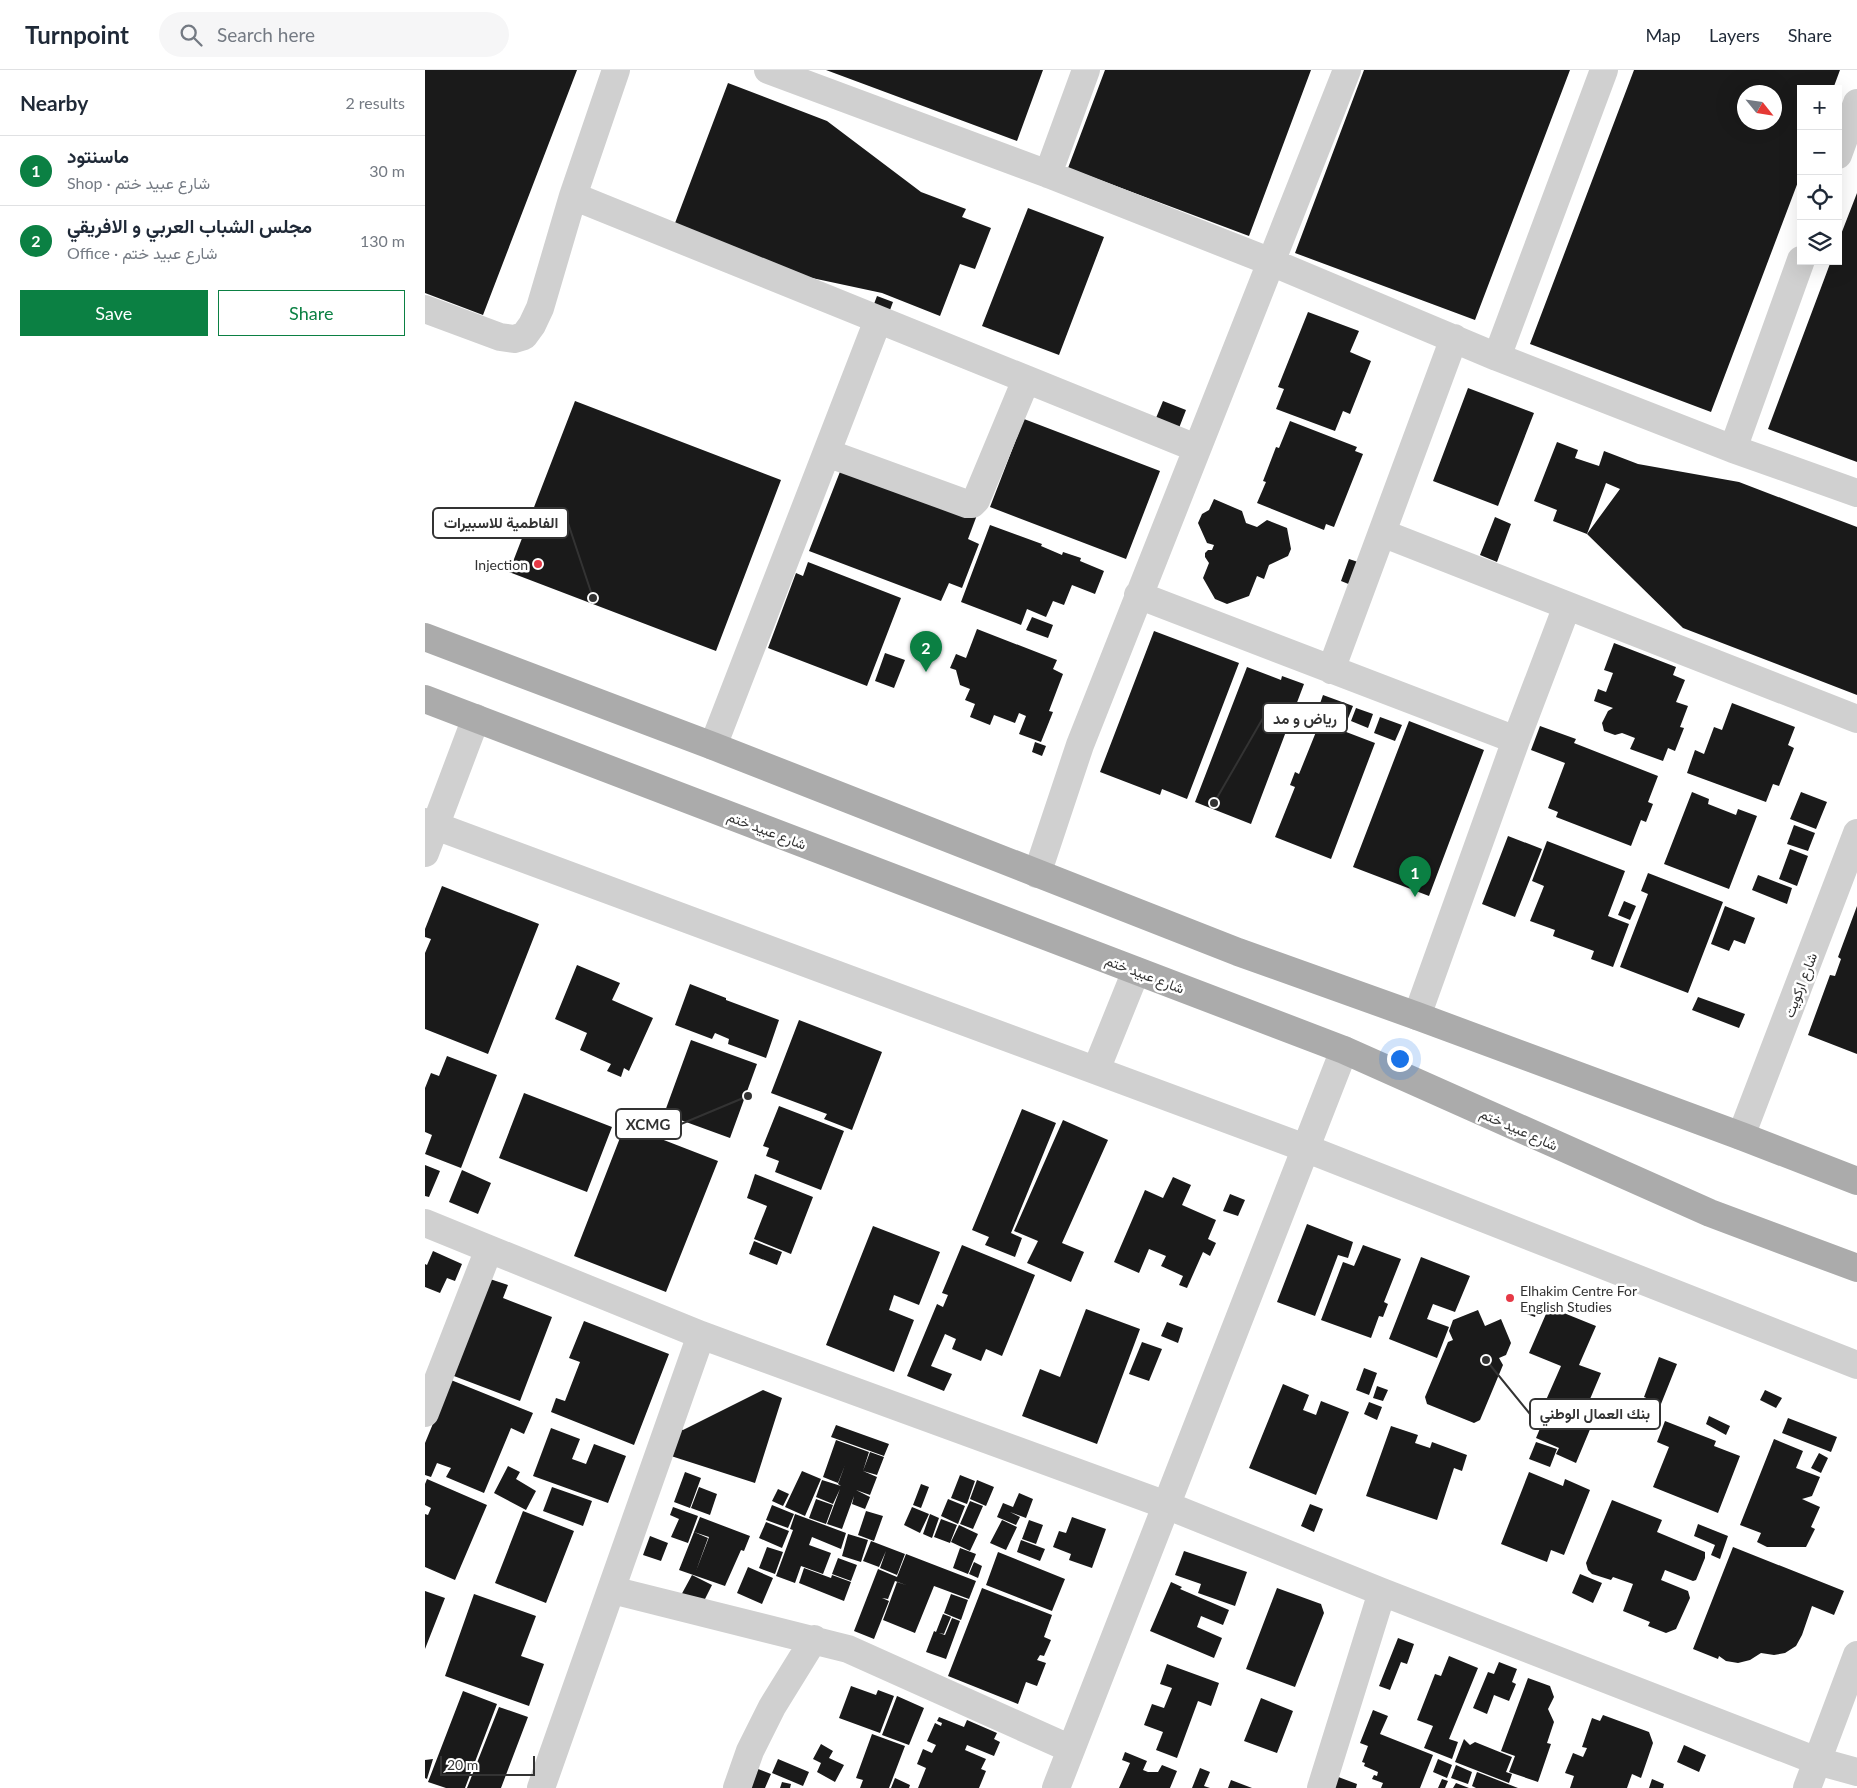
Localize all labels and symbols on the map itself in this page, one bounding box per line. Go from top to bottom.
north arrow [1737,85,1782,130]
callout: الفاطمية للاسبيرات [433,508,568,538]
text: الفاطمية للاسبيرات [444,513,558,532]
place label: Injection [475,556,528,573]
marker: Injection [532,558,544,570]
pin: 2 [910,631,942,672]
callout: رياض و مد [1263,703,1347,733]
text: رياض و مد [1273,709,1337,728]
street label: شارع عبيد ختم [724,807,809,856]
pin: 1 [1399,856,1431,897]
street label: شارع اركويت [1780,950,1823,1021]
street label: شارع عبيد ختم [1102,951,1187,1000]
your location [1387,1046,1413,1072]
street label: شارع عبيد ختم [1476,1104,1560,1156]
callout: XCMG [616,1109,681,1139]
text: XCMG [626,1115,670,1133]
place label: Elhakim Centre For English Studies [1520,1282,1637,1315]
marker: Elhakim Centre For English Studies [1504,1292,1516,1304]
callout: بنك العمال الوطني [1530,1399,1660,1429]
text: بنك العمال الوطني [1540,1404,1650,1427]
scale bar [440,1753,535,1776]

